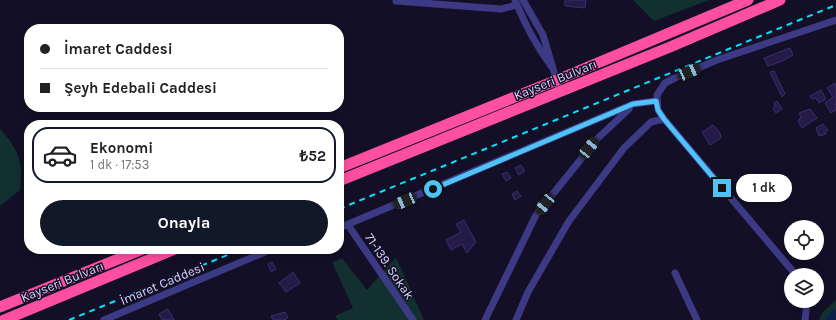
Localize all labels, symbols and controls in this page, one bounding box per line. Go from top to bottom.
text: İmaret Caddesi [64,40,173,58]
street label: Kayseri Bulvarı [512,56,599,103]
car [676,62,702,82]
text: Şeyh Edebali Caddesi [64,79,217,97]
car [577,135,601,161]
icon: car [42,137,78,173]
text: Ekonomi [90,139,153,157]
text: ₺52 [300,147,326,165]
text: 1 dk · 17:53 [90,157,149,172]
callout: 1 dk [736,174,792,202]
route end [713,179,731,197]
route start [424,180,442,198]
text: 1 dk [752,180,776,195]
car [392,191,418,211]
car [533,191,557,217]
button: Onayla [40,200,328,246]
map controls [784,220,824,308]
button: locate [784,220,824,260]
street label: 71-139. Sokak [362,230,417,302]
street label: Kayseri Bulvarı [19,258,106,305]
street label: İmaret Caddesi [118,259,207,308]
button: layers [784,268,824,308]

